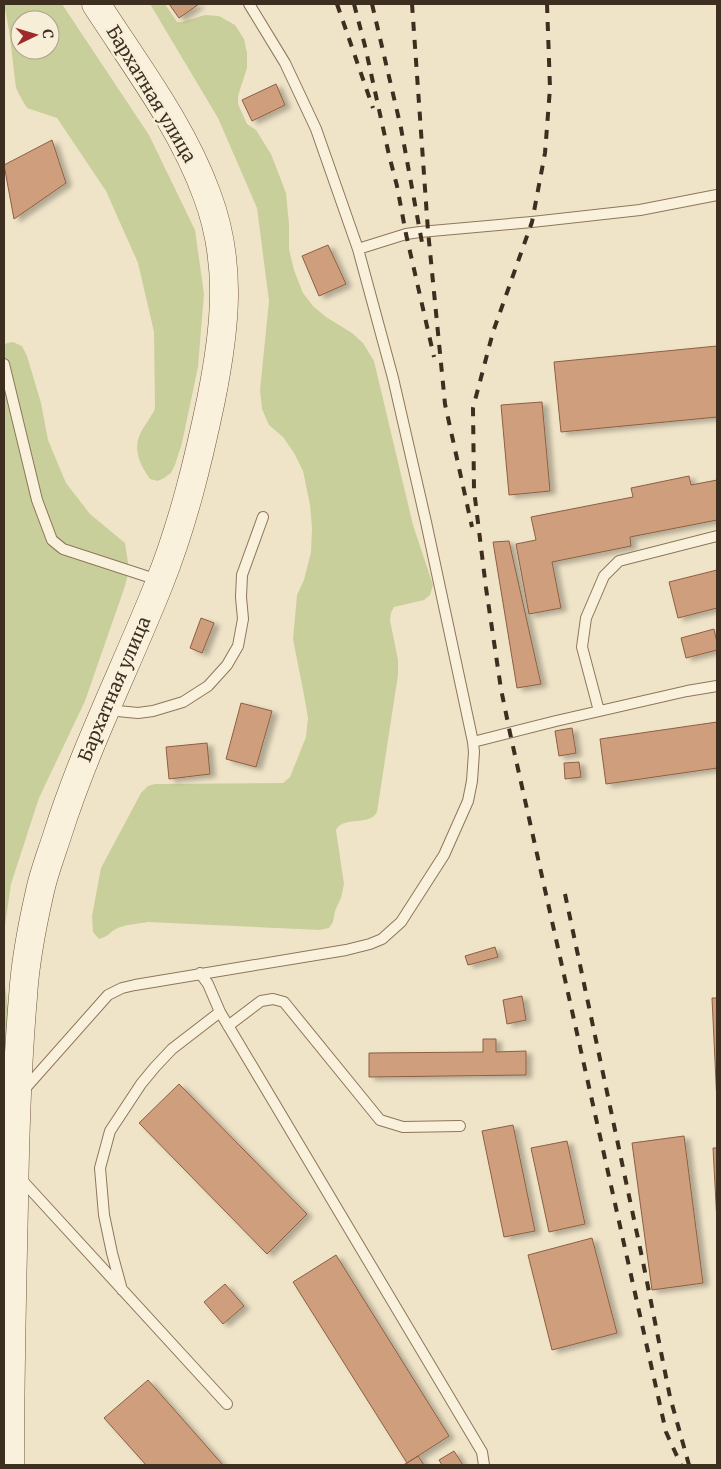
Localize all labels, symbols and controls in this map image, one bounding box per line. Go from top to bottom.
north arrow [10,10,60,60]
street label: Бархатная улица [101,21,202,167]
text: С [39,28,57,39]
street label: Бархатная улица [73,612,156,765]

